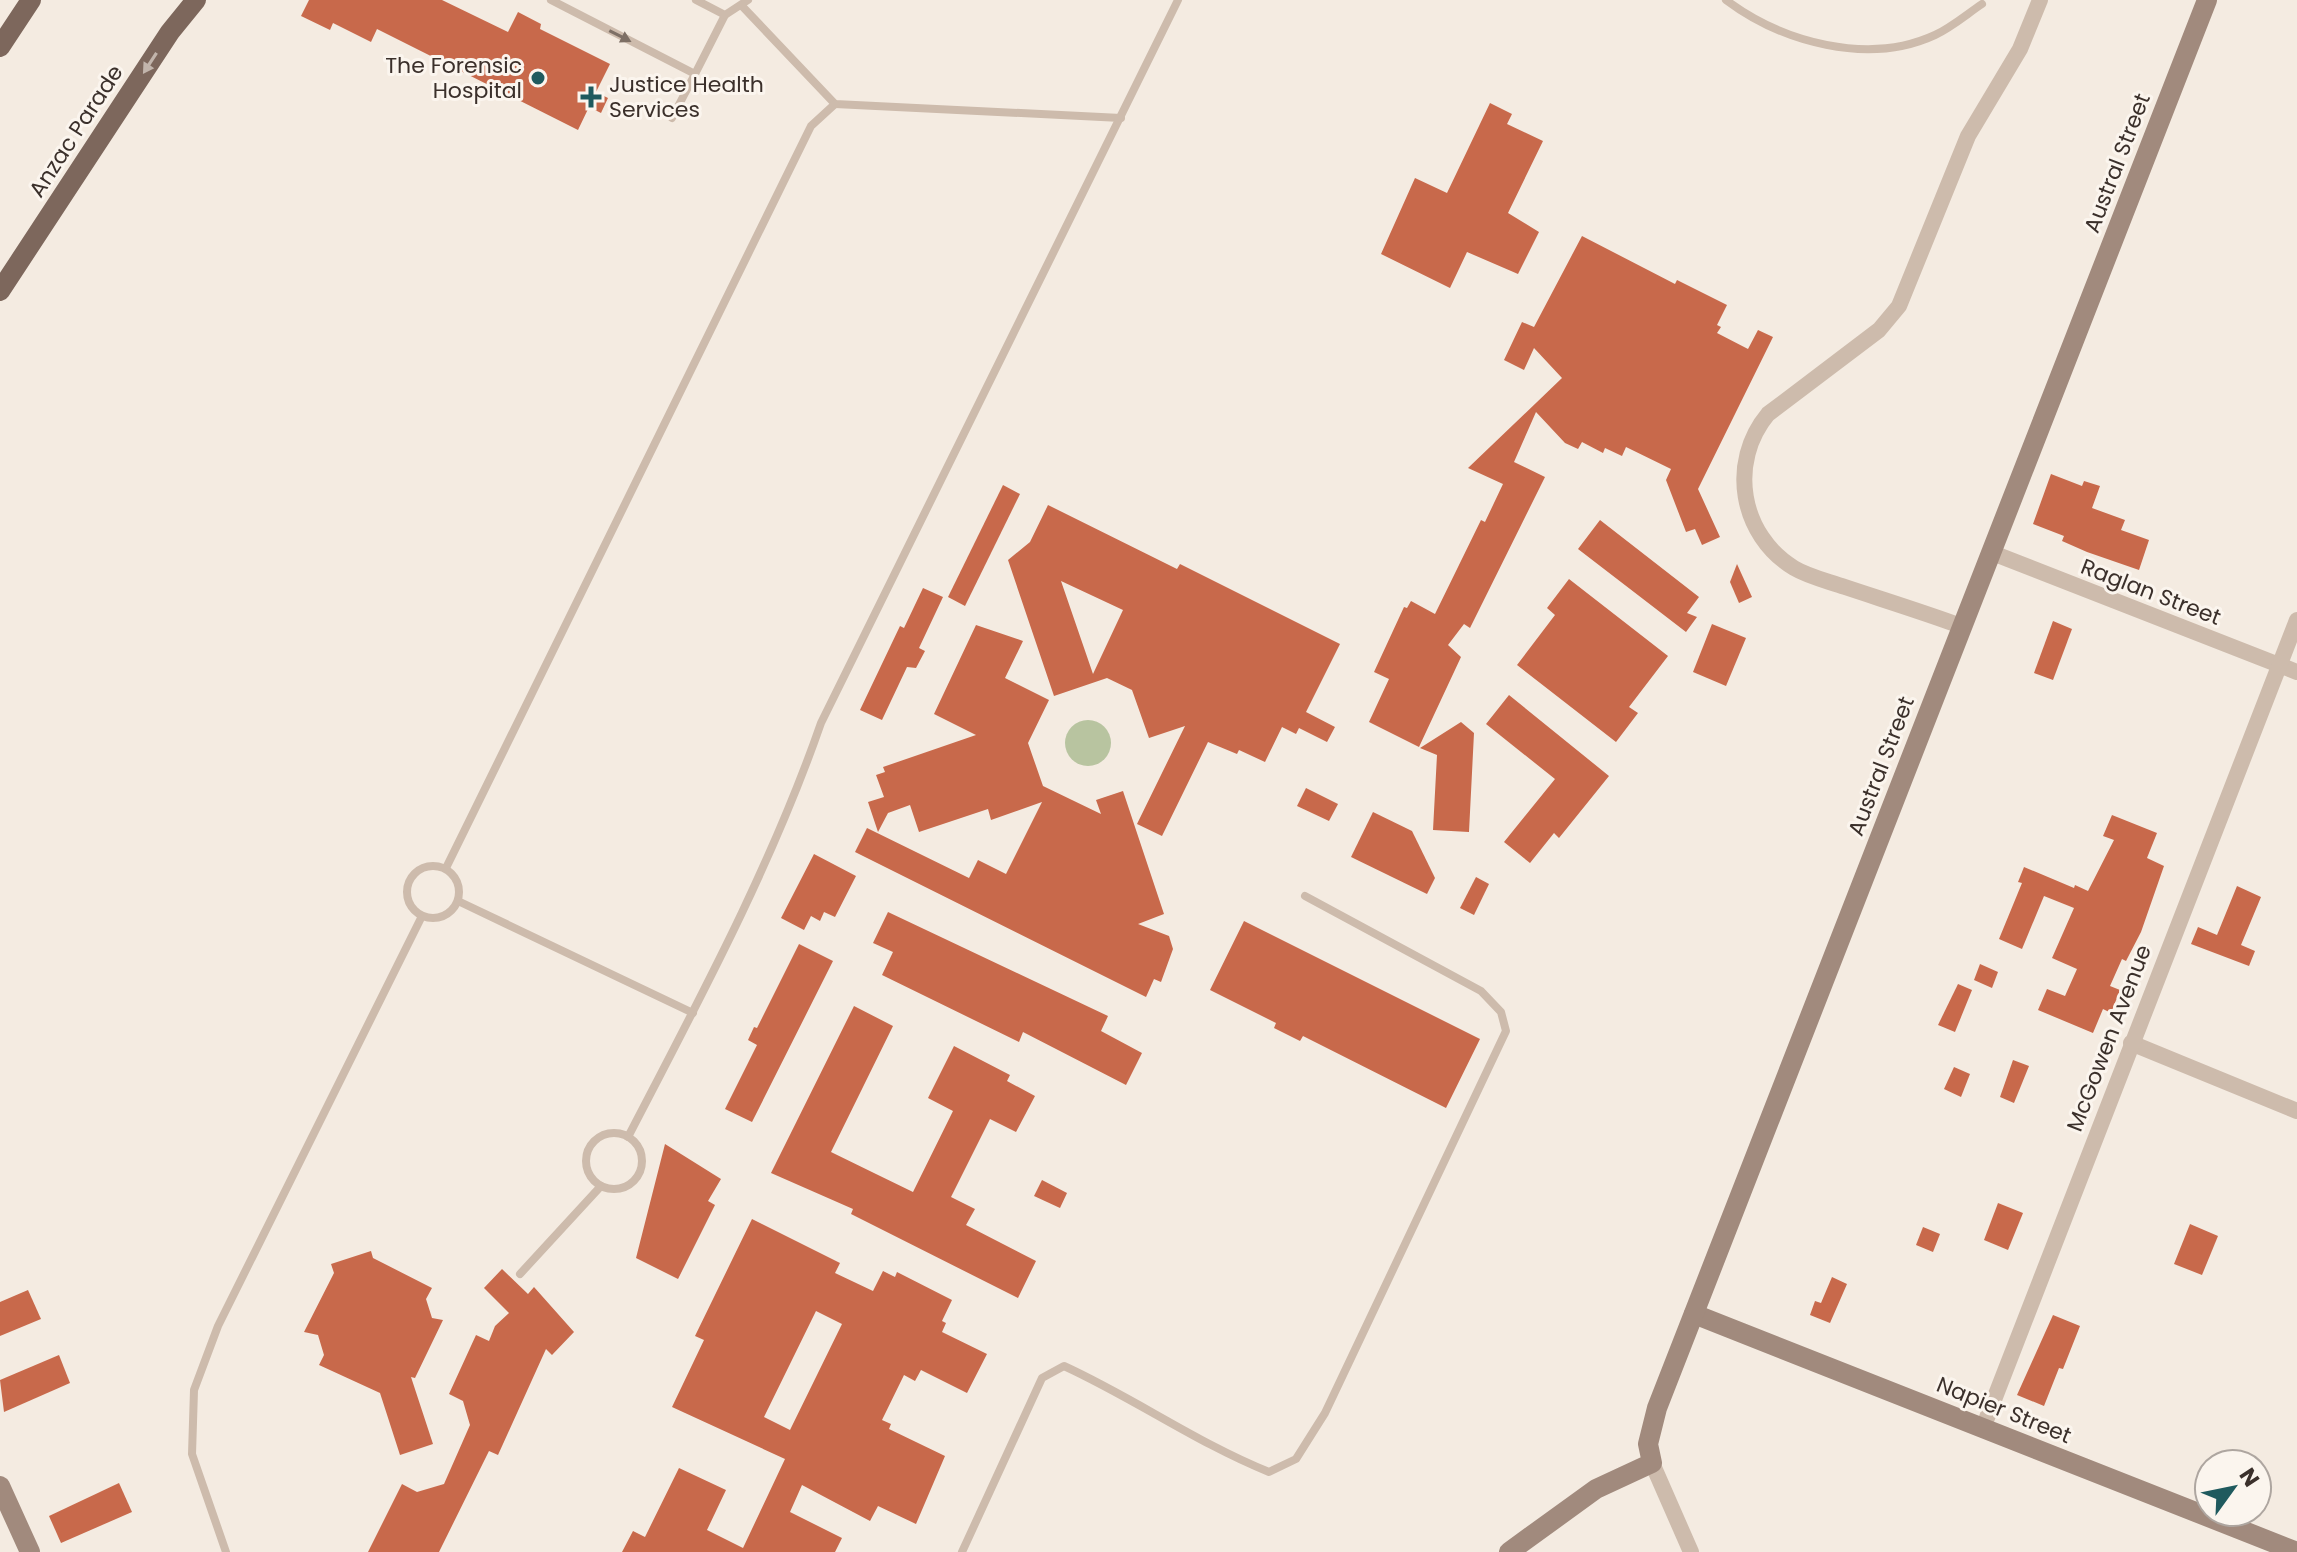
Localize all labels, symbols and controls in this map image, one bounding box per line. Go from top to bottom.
one-way arrow [609,29,632,42]
place label: The Forensic Hospital [385,50,522,106]
one-way arrow [142,52,157,73]
street label: Anzac Parade [22,59,130,203]
marker: The Forensic Hospital [529,69,547,87]
place label: Justice Health Services [609,69,764,125]
marker: Justice Health Services [580,86,602,108]
street label: Austral Street [2076,89,2158,237]
street label: Raglan Street [2076,551,2226,633]
street label: Austral Street [1840,692,1922,840]
street label: McGowen Avenue [2059,940,2159,1136]
street label: Napier Street [1932,1369,2076,1451]
north arrow [2193,1448,2273,1528]
text: N [2232,1462,2267,1493]

